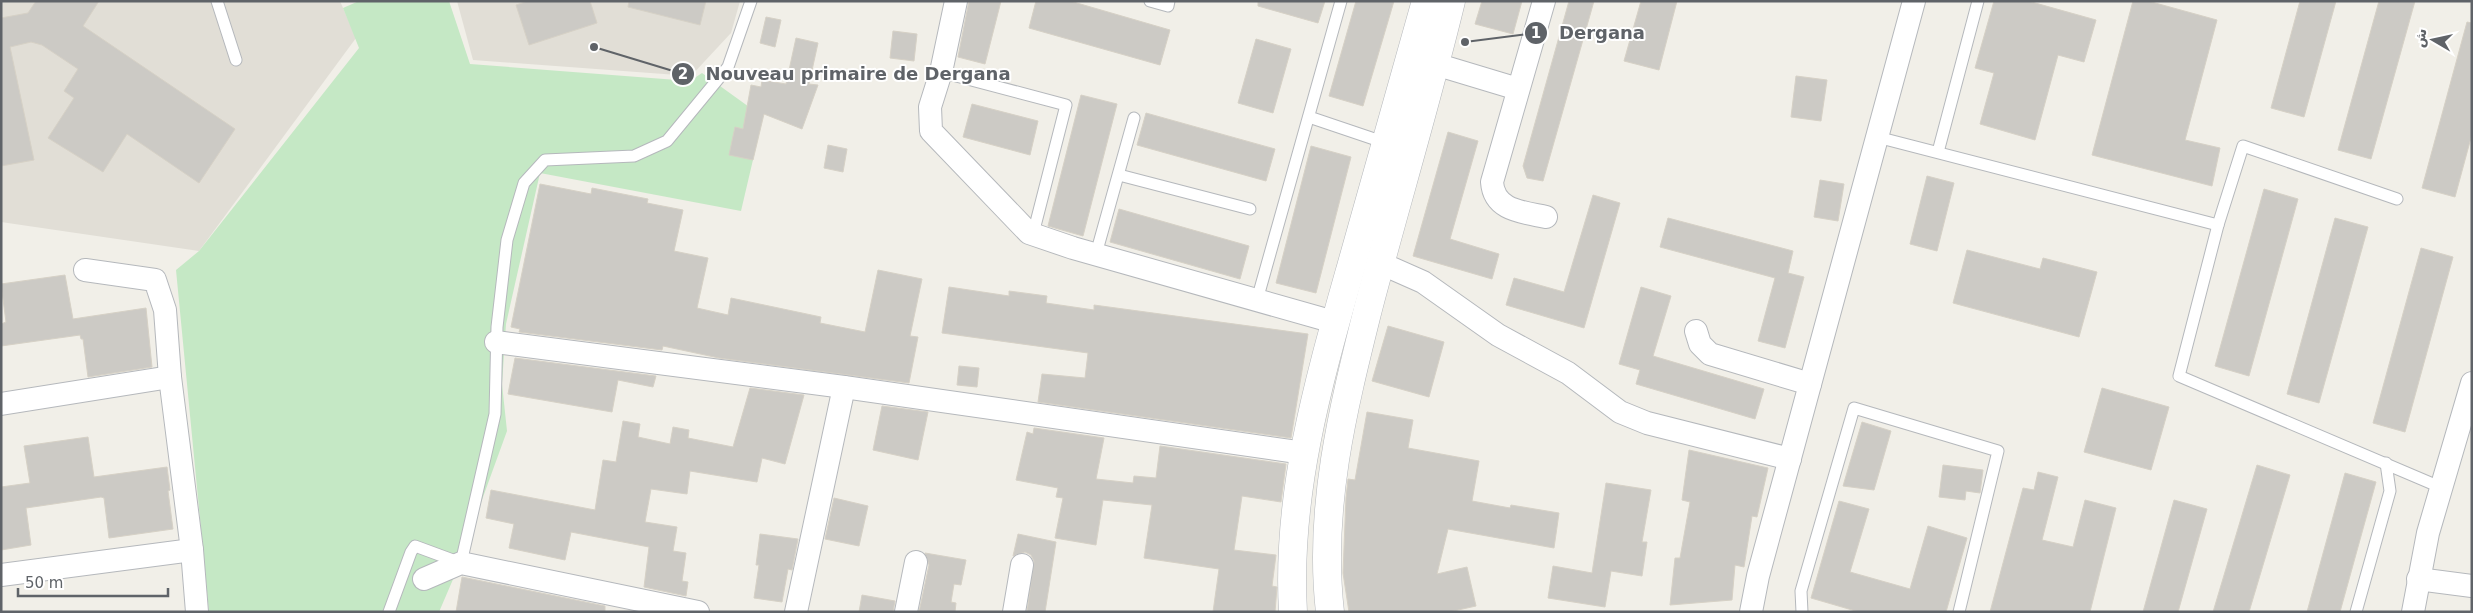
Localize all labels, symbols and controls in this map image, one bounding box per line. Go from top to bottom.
north arrow [2408,15,2458,65]
callout: Dergana [1524,16,1655,49]
text: Dergana [1559,22,1645,43]
text: 1 [1531,24,1541,42]
text: ش [2411,27,2430,49]
callout: Nouveau primaire de Dergana [670,58,1020,91]
text: Nouveau primaire de Dergana [705,63,1011,84]
text: 2 [678,65,688,83]
scale bar [18,566,168,598]
text: 50 m [25,574,63,592]

